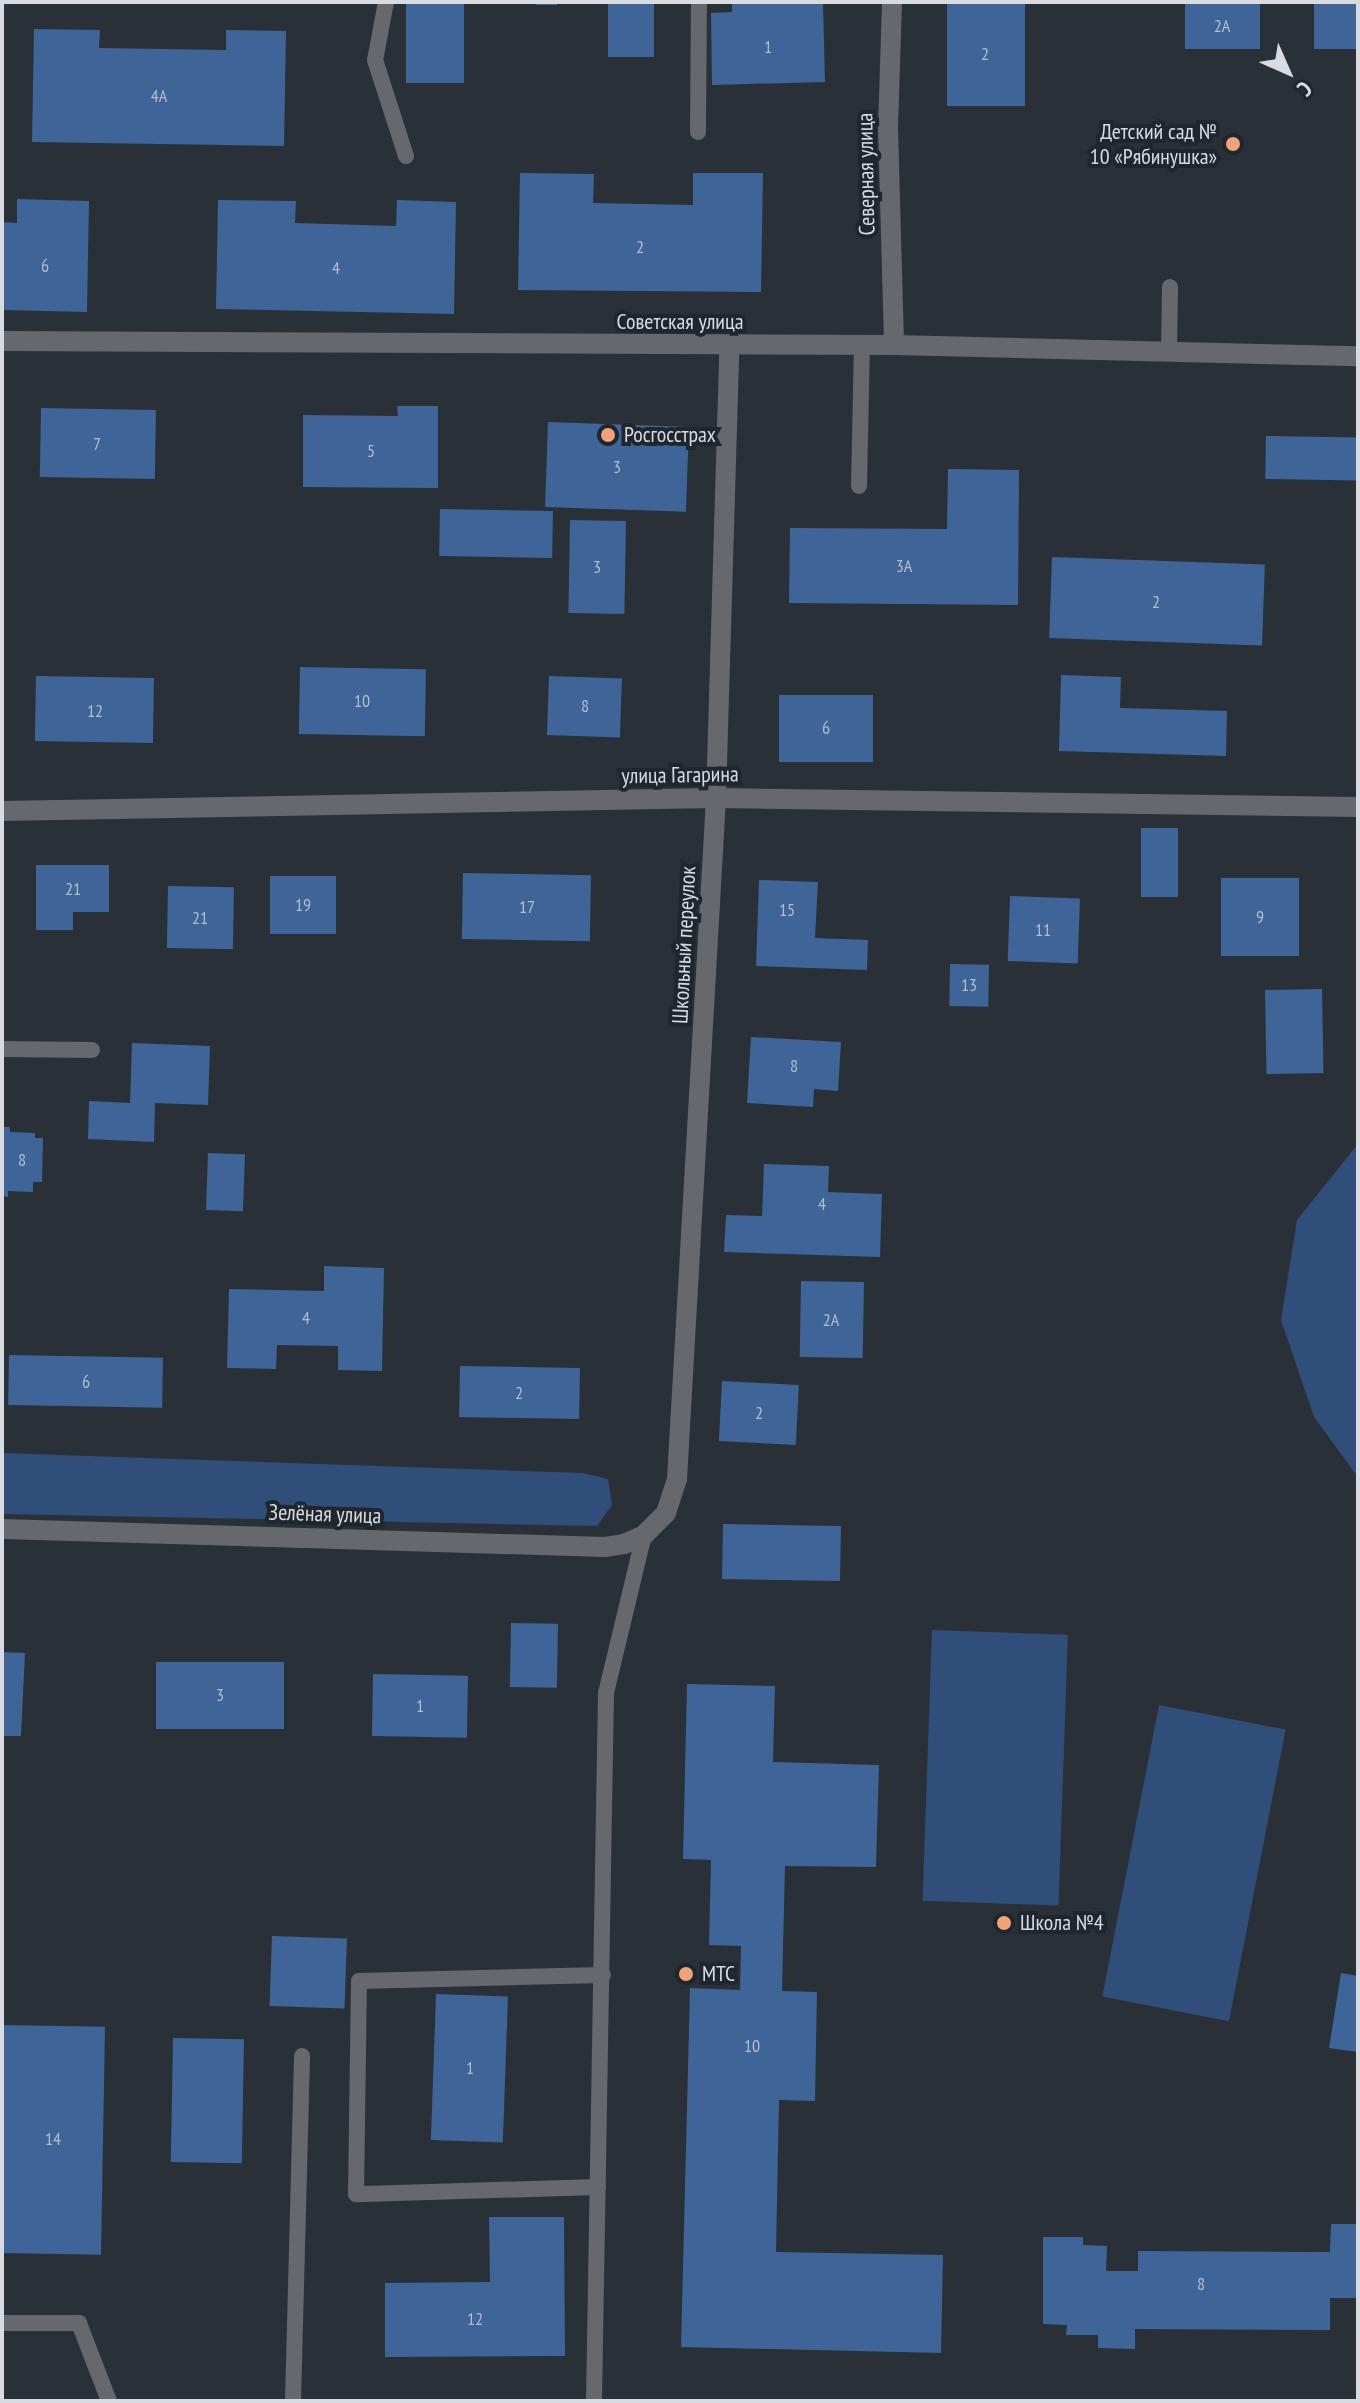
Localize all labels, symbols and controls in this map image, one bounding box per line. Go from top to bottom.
house number: 2А [1214,15,1230,37]
north arrow [1248,32,1328,112]
house number: 1 [764,36,772,58]
house number: 2 [981,43,989,65]
text: С [1292,76,1318,102]
house number: 4А [151,85,167,107]
street label: Северная улица [852,112,880,236]
place label: Детский сад № 10 «Рябинушка» [1090,118,1217,170]
marker: Детский сад № 10 «Рябинушка» [1224,135,1242,153]
house number: 2 [636,236,644,258]
house number: 6 [41,255,49,277]
house number: 4 [332,257,340,279]
street label: Советская улица [616,309,744,335]
place label: Росгосстрах [624,422,716,448]
marker: Росгосстрах [599,426,617,444]
house number: 7 [93,433,101,455]
house number: 5 [367,440,375,462]
house number: 3 [613,456,621,478]
house number: 3А [896,555,912,577]
house number: 3 [593,556,601,578]
house number: 2 [1152,591,1160,613]
house number: 10 [354,690,370,712]
house number: 8 [581,695,589,717]
house number: 12 [87,700,103,722]
house number: 6 [822,717,830,739]
street label: улица Гагарина [621,761,739,789]
street label: Школьный переулок [667,865,701,1025]
house number: 21 [65,878,81,900]
house number: 19 [295,894,311,916]
house number: 17 [519,896,535,918]
house number: 15 [779,899,795,921]
house number: 9 [1256,906,1264,928]
house number: 21 [192,907,208,929]
house number: 11 [1035,919,1051,941]
house number: 13 [961,974,977,996]
house number: 8 [790,1055,798,1077]
house number: 8 [18,1149,26,1171]
house number: 4 [818,1193,826,1215]
house number: 4 [302,1307,310,1329]
house number: 2А [823,1309,839,1331]
house number: 6 [82,1371,90,1393]
house number: 2 [515,1382,523,1404]
house number: 2 [755,1402,763,1424]
street label: Зелёная улица [268,1499,382,1529]
house number: 3 [216,1684,224,1706]
house number: 1 [416,1695,424,1717]
place label: Школа №4 [1020,1910,1104,1936]
marker: Школа №4 [995,1914,1013,1932]
place label: МТС [702,1961,735,1987]
marker: МТС [677,1965,695,1983]
house number: 10 [744,2035,760,2057]
house number: 1 [466,2057,474,2079]
house number: 14 [45,2128,61,2150]
house number: 8 [1197,2273,1205,2295]
house number: 12 [467,2308,483,2330]

